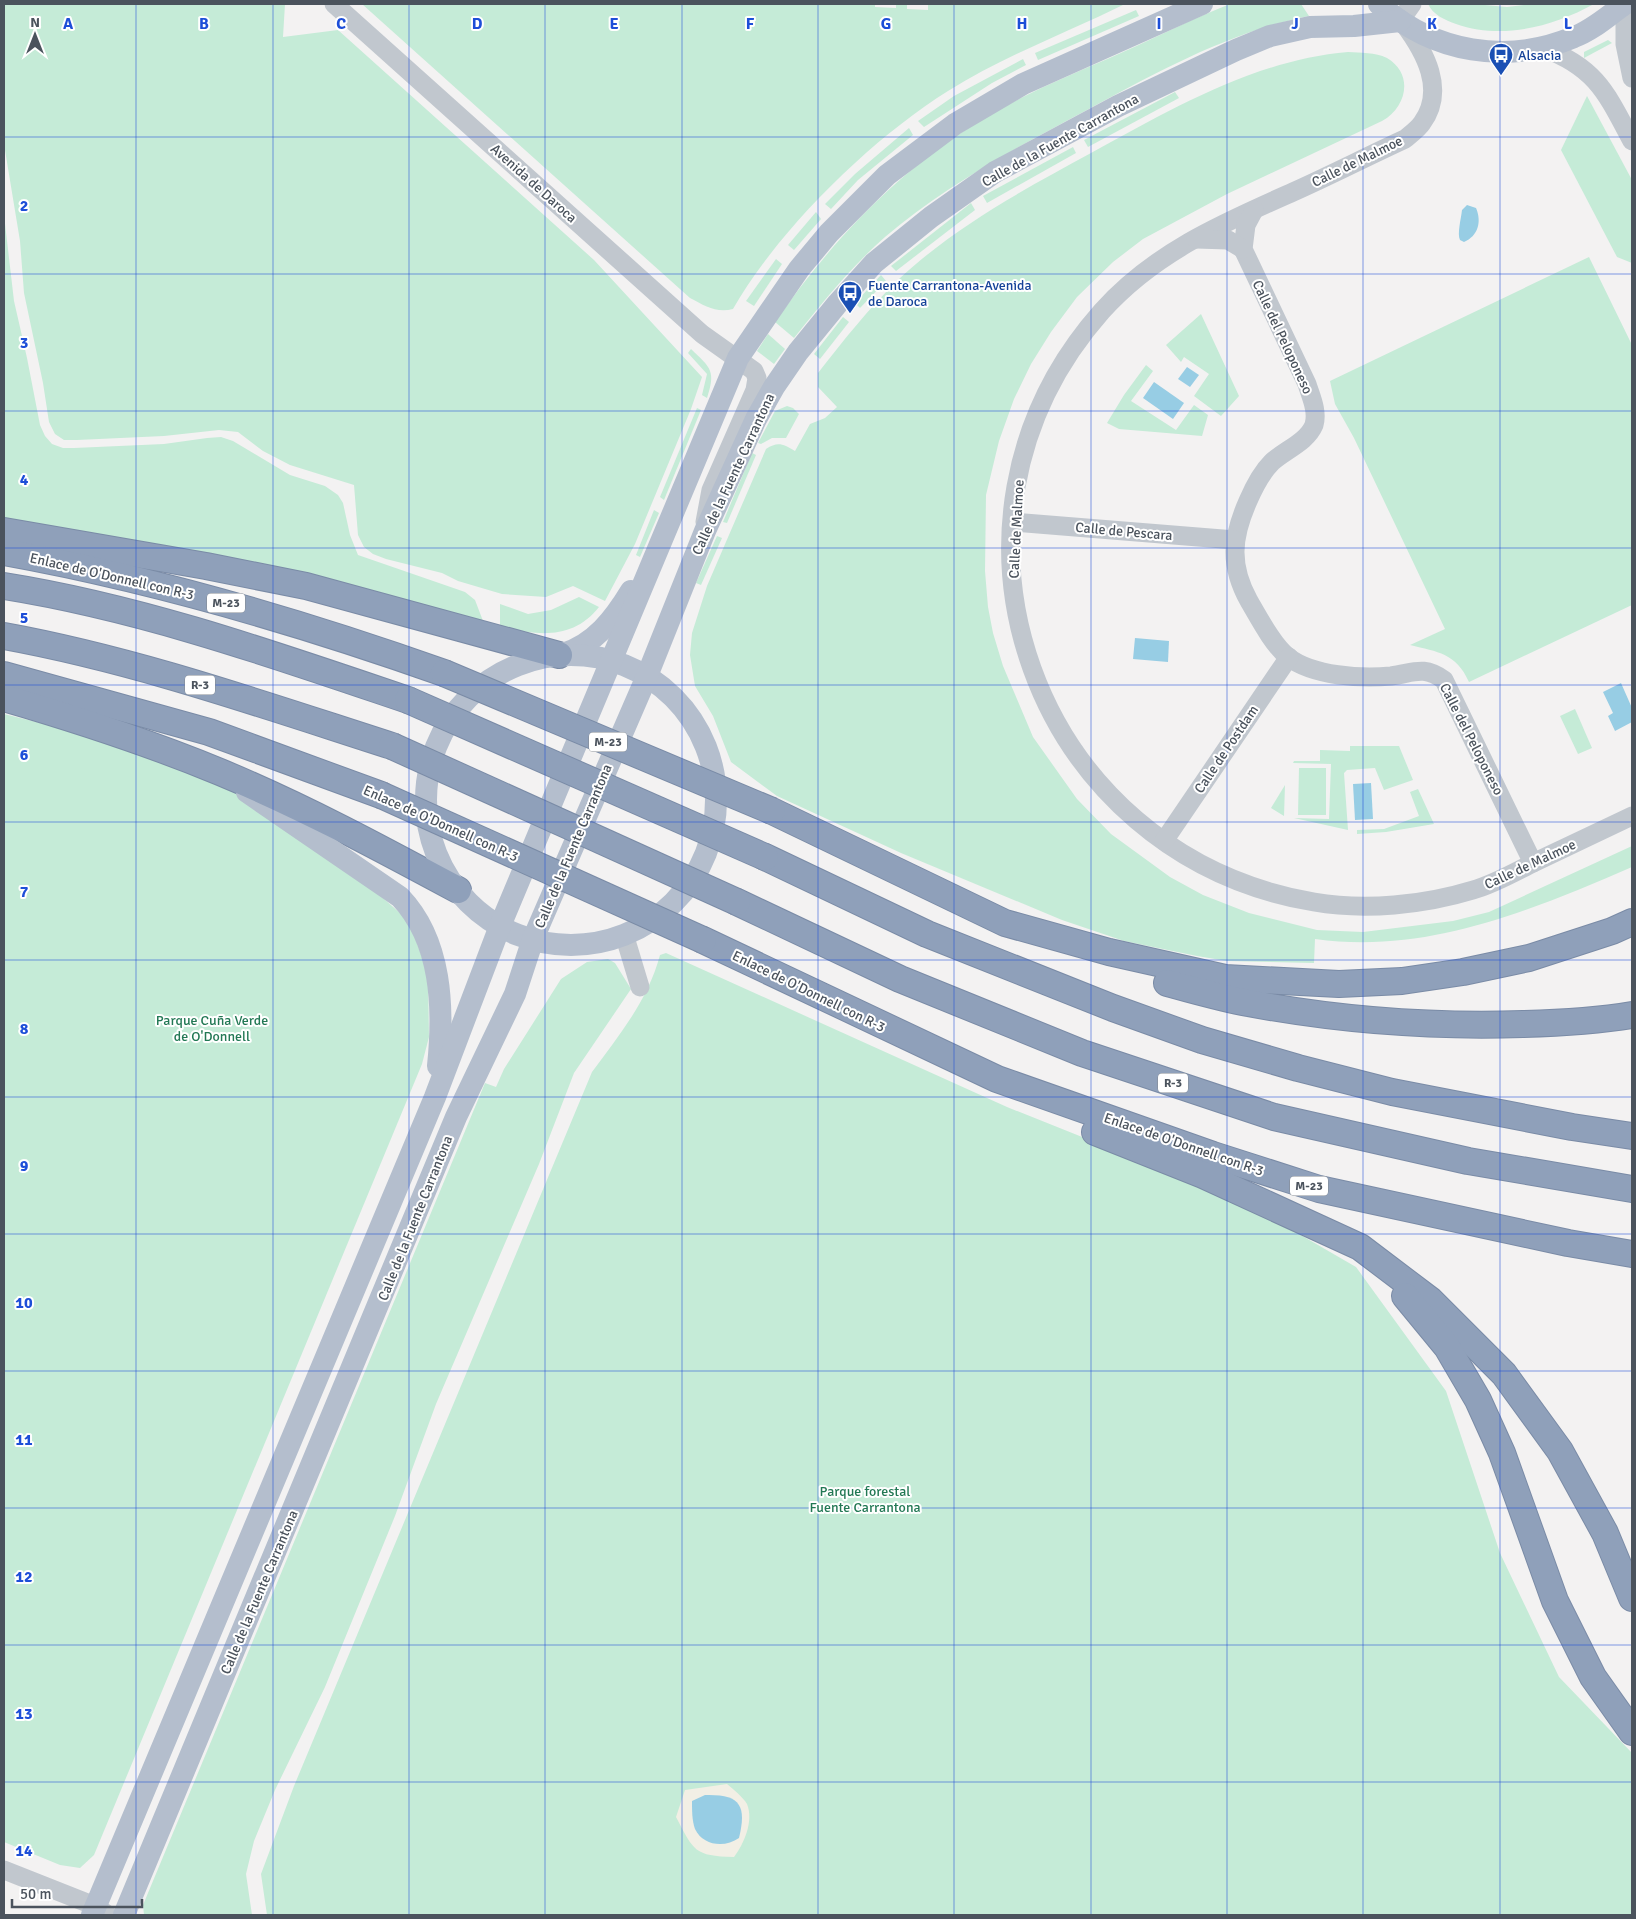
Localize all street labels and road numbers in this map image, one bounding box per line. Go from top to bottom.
street label: Calle de la Fuente Carrantona [979,90,1142,191]
street label: Calle de Malmoe [1309,132,1405,191]
street label: Avenida de Daroca [487,140,580,226]
street label: Calle del Peloponeso [1249,278,1316,397]
street label: Calle de la Fuente Carrantona [688,391,778,558]
street label: Calle de Malmoe [1005,479,1028,579]
street label: Calle de Pescara [1075,519,1173,544]
street label: Enlace de O'Donnell con R-3 [28,549,196,604]
road number: M-23 [207,594,245,612]
road number: R-3 [185,676,215,694]
street label: Calle del Peloponeso [1436,680,1507,798]
street label: Calle de Postdam [1191,702,1262,797]
road number: M-23 [589,732,627,752]
street label: Calle de la Fuente Carrantona [531,762,616,931]
street label: Enlace de O'Donnell con R-3 [361,782,521,865]
street label: Calle de Malmoe [1482,836,1579,893]
street label: Enlace de O'Donnell con R-3 [730,947,888,1036]
road number: R-3 [1158,1074,1188,1092]
street label: Enlace de O'Donnell con R-3 [1102,1109,1266,1180]
street label: Calle de la Fuente Carrantona [375,1133,456,1303]
road number: M-23 [1290,1176,1328,1196]
street label: Calle de la Fuente Carrantona [217,1508,302,1677]

